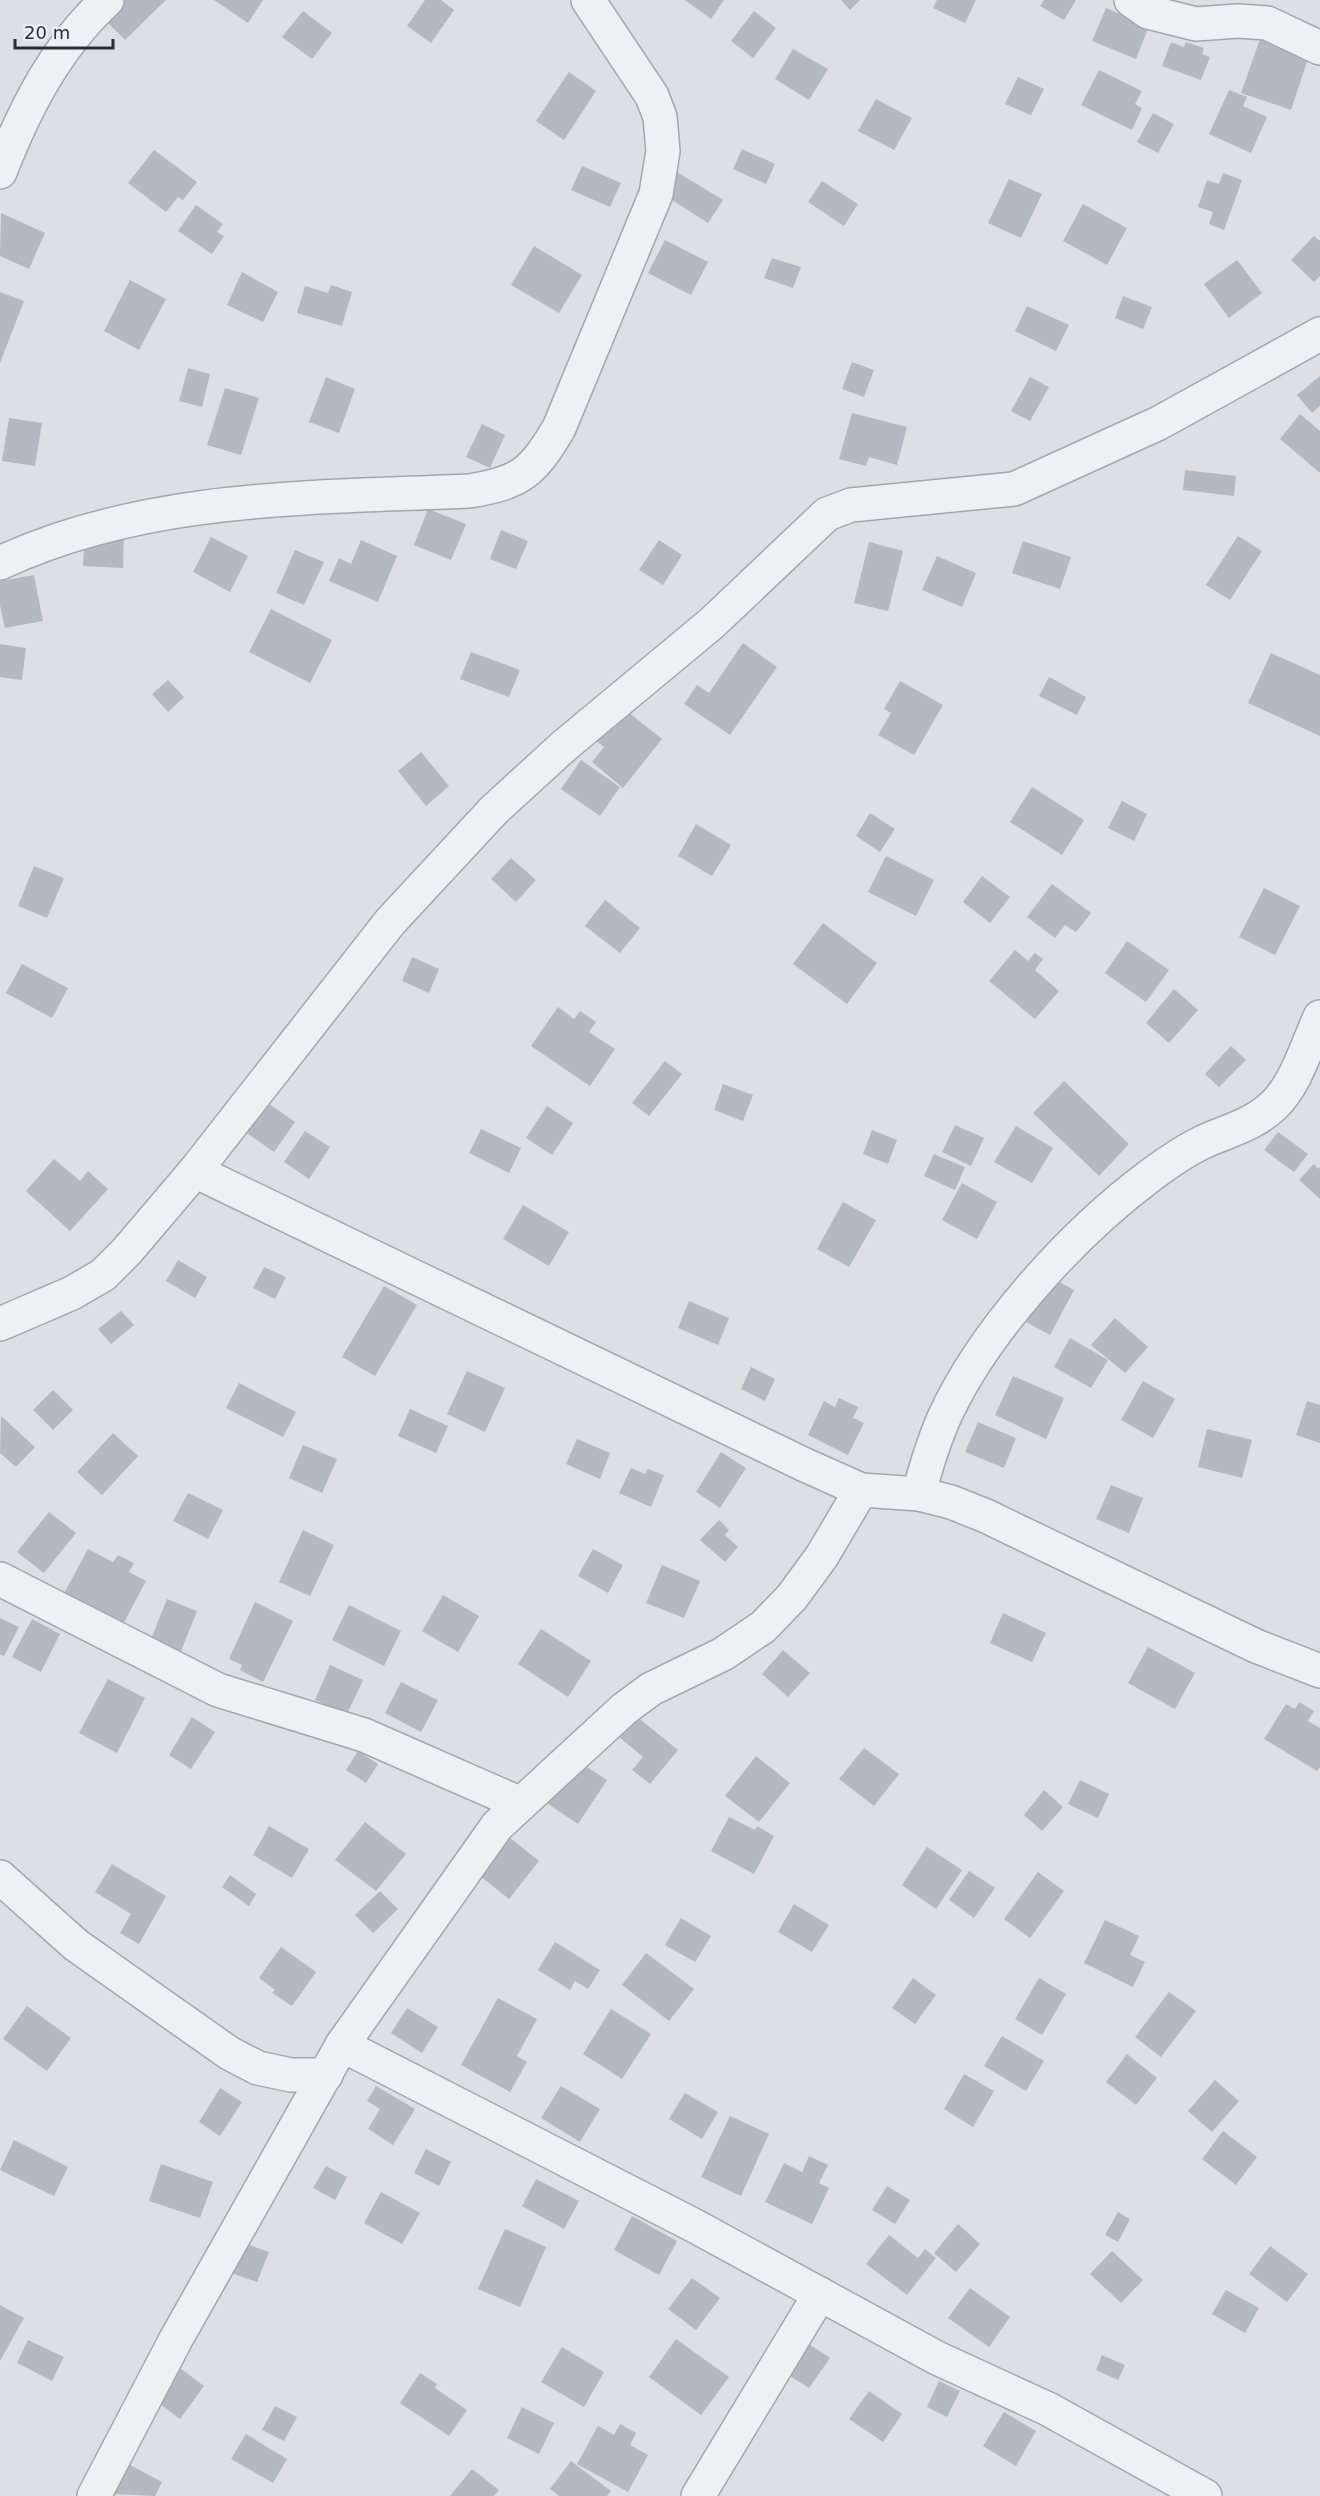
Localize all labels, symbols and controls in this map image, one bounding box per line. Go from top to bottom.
scale bar [15,12,112,50]
text: 20 m [24,22,70,43]

